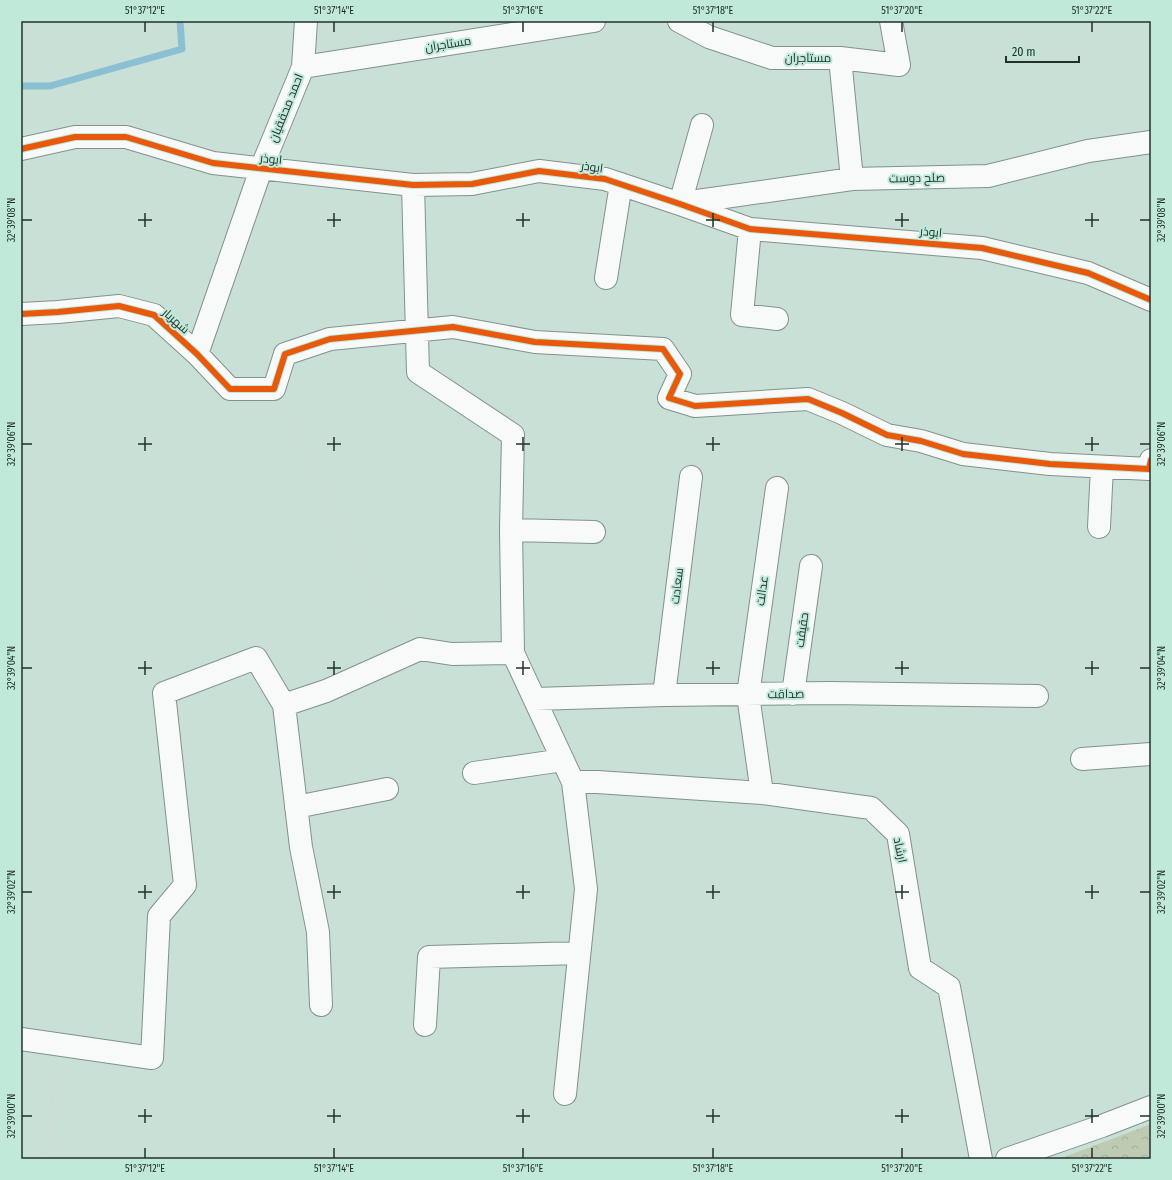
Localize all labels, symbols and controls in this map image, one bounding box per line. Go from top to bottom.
text: 51°37'12"E [125,5,165,17]
text: 51°37'14"E [314,5,354,17]
text: 51°37'16"E [503,5,544,17]
text: 51°37'18"E [693,5,734,17]
text: 51°37'20"E [881,5,923,17]
text: 51°37'22"E [1072,5,1113,17]
street label: مستاجران [424,33,472,55]
scale bar [1006,38,1079,64]
text: 20 m [1012,45,1036,59]
street label: مستاجران [785,51,831,65]
street label: احمد محققیان [266,72,306,144]
street label: ابوذر [258,151,283,167]
street label: ابوذر [579,158,604,175]
street label: صلح دوست [889,171,945,186]
text: 32°39'08"N [6,198,18,242]
text: 32°39'08"N [1156,198,1168,242]
street label: ابوذر [918,224,943,240]
street label: شهریار [159,305,192,337]
text: 32°39'06"N [6,422,18,466]
text: 32°39'06"N [1156,422,1168,466]
street label: سعادت [668,567,686,605]
street label: عدالت [753,575,771,607]
street label: حقیقت [793,612,811,648]
text: 32°39'04"N [6,646,18,690]
text: 32°39'04"N [1156,646,1168,690]
street label: صداقت [768,687,804,701]
street label: ارشاد [890,836,910,864]
text: 32°39'02"N [6,870,18,914]
text: 32°39'02"N [1156,870,1168,914]
text: 32°39'00"N [6,1094,18,1138]
text: 32°39'00"N [1156,1094,1168,1138]
text: 51°37'12"E [125,1163,165,1175]
text: 51°37'14"E [314,1163,354,1175]
text: 51°37'16"E [503,1163,544,1175]
text: 51°37'18"E [693,1163,734,1175]
text: 51°37'20"E [881,1163,923,1175]
text: 51°37'22"E [1072,1163,1113,1175]

